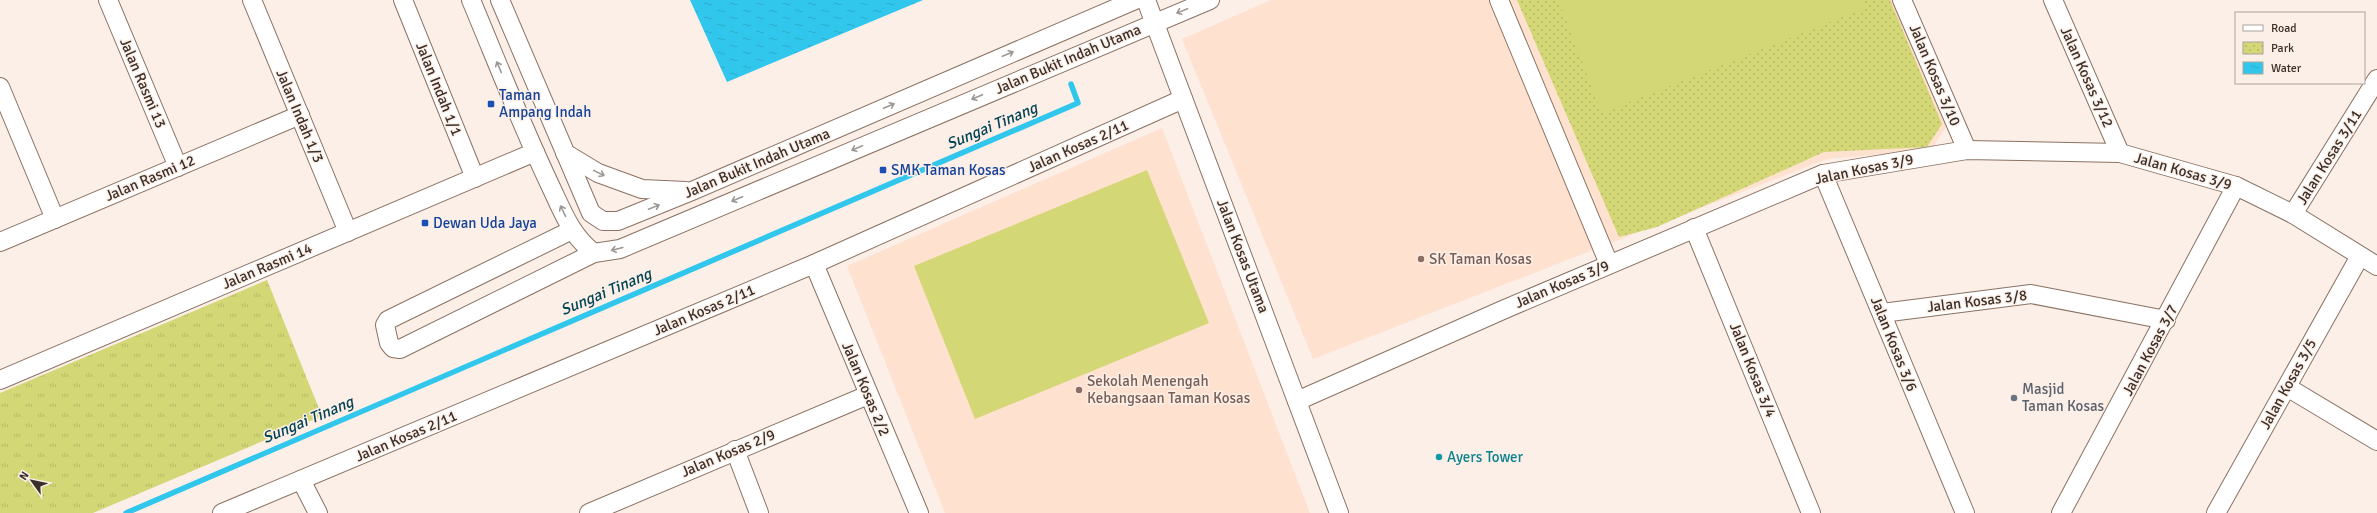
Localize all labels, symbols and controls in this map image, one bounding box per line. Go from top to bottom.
one-way arrow [1177,8,1189,16]
legend [2235,12,2365,84]
street label: Jalan Bukit Indah Utama [992,20,1144,98]
street label: Jalan Kosas 3/10 [1905,21,1965,129]
text: Road [2271,21,2297,36]
street label: Jalan Kosas 3/12 [2057,24,2117,130]
street label: Jalan Rasmi 13 [116,35,170,131]
street label: Jalan Indah 1/1 [412,39,466,139]
text: Park [2271,41,2294,56]
one-way arrow [1002,50,1014,58]
text: Water [2271,61,2302,76]
one-way arrow [495,62,502,74]
street label: Jalan Indah 1/3 [272,67,328,165]
place label: Taman Ampang Indah [499,86,591,121]
one-way arrow [971,94,983,102]
water label: Sungai Tinang [943,97,1042,154]
marker: Taman Ampang Indah [486,99,496,109]
one-way arrow [883,102,895,109]
street label: Jalan Kosas 3/11 [2293,106,2365,208]
street label: Jalan Kosas 2/11 [1025,116,1131,176]
street label: Jalan Bukit Indah Utama [681,124,833,202]
one-way arrow [851,145,863,152]
street label: Jalan Kosas 3/9 [2132,148,2234,194]
street label: Jalan Kosas 3/9 [1813,150,1915,188]
street label: Jalan Rasmi 12 [102,151,198,205]
place label: SMK Taman Kosas [891,161,1006,179]
marker: SMK Taman Kosas [878,165,888,175]
one-way arrow [593,170,605,177]
one-way arrow [732,196,744,203]
street label: Jalan Kosas Utama [1213,197,1273,315]
one-way arrow [647,202,659,210]
one-way arrow [559,206,566,218]
place label: Dewan Uda Jaya [433,214,537,232]
marker: Dewan Uda Jaya [420,218,430,228]
street label: Jalan Rasmi 14 [219,239,315,293]
one-way arrow [611,245,624,253]
place label: SK Taman Kosas [1429,250,1532,268]
marker: SK Taman Kosas [1416,254,1426,264]
street label: Jalan Kosas 3/9 [1512,256,1612,312]
water label: Sungai Tinang [557,263,656,320]
street label: Jalan Kosas 2/11 [650,280,758,340]
street label: Jalan Kosas 3/8 [1926,286,2028,316]
street label: Jalan Kosas 3/6 [1867,294,1921,394]
street label: Jalan Kosas 3/7 [2118,301,2182,399]
street label: Jalan Kosas 3/4 [1726,320,1780,420]
street label: Jalan Kosas 3/5 [2256,336,2320,432]
street label: Jalan Kosas 2/2 [838,339,894,439]
place label: Sekolah Menengah Kebangsaan Taman Kosas [1087,372,1251,407]
place label: Masjid Taman Kosas [2022,380,2105,415]
marker: Sekolah Menengah Kebangsaan Taman Kosas [1074,385,1084,395]
water label: Sungai Tinang [259,391,358,448]
marker: Masjid Taman Kosas [2009,393,2019,403]
street label: Jalan Kosas 2/11 [352,406,460,466]
street label: Jalan Kosas 2/9 [678,425,778,481]
place label: Ayers Tower [1447,448,1524,466]
marker: Ayers Tower [1434,452,1444,462]
north arrow [12,461,52,501]
text: N [16,469,32,483]

